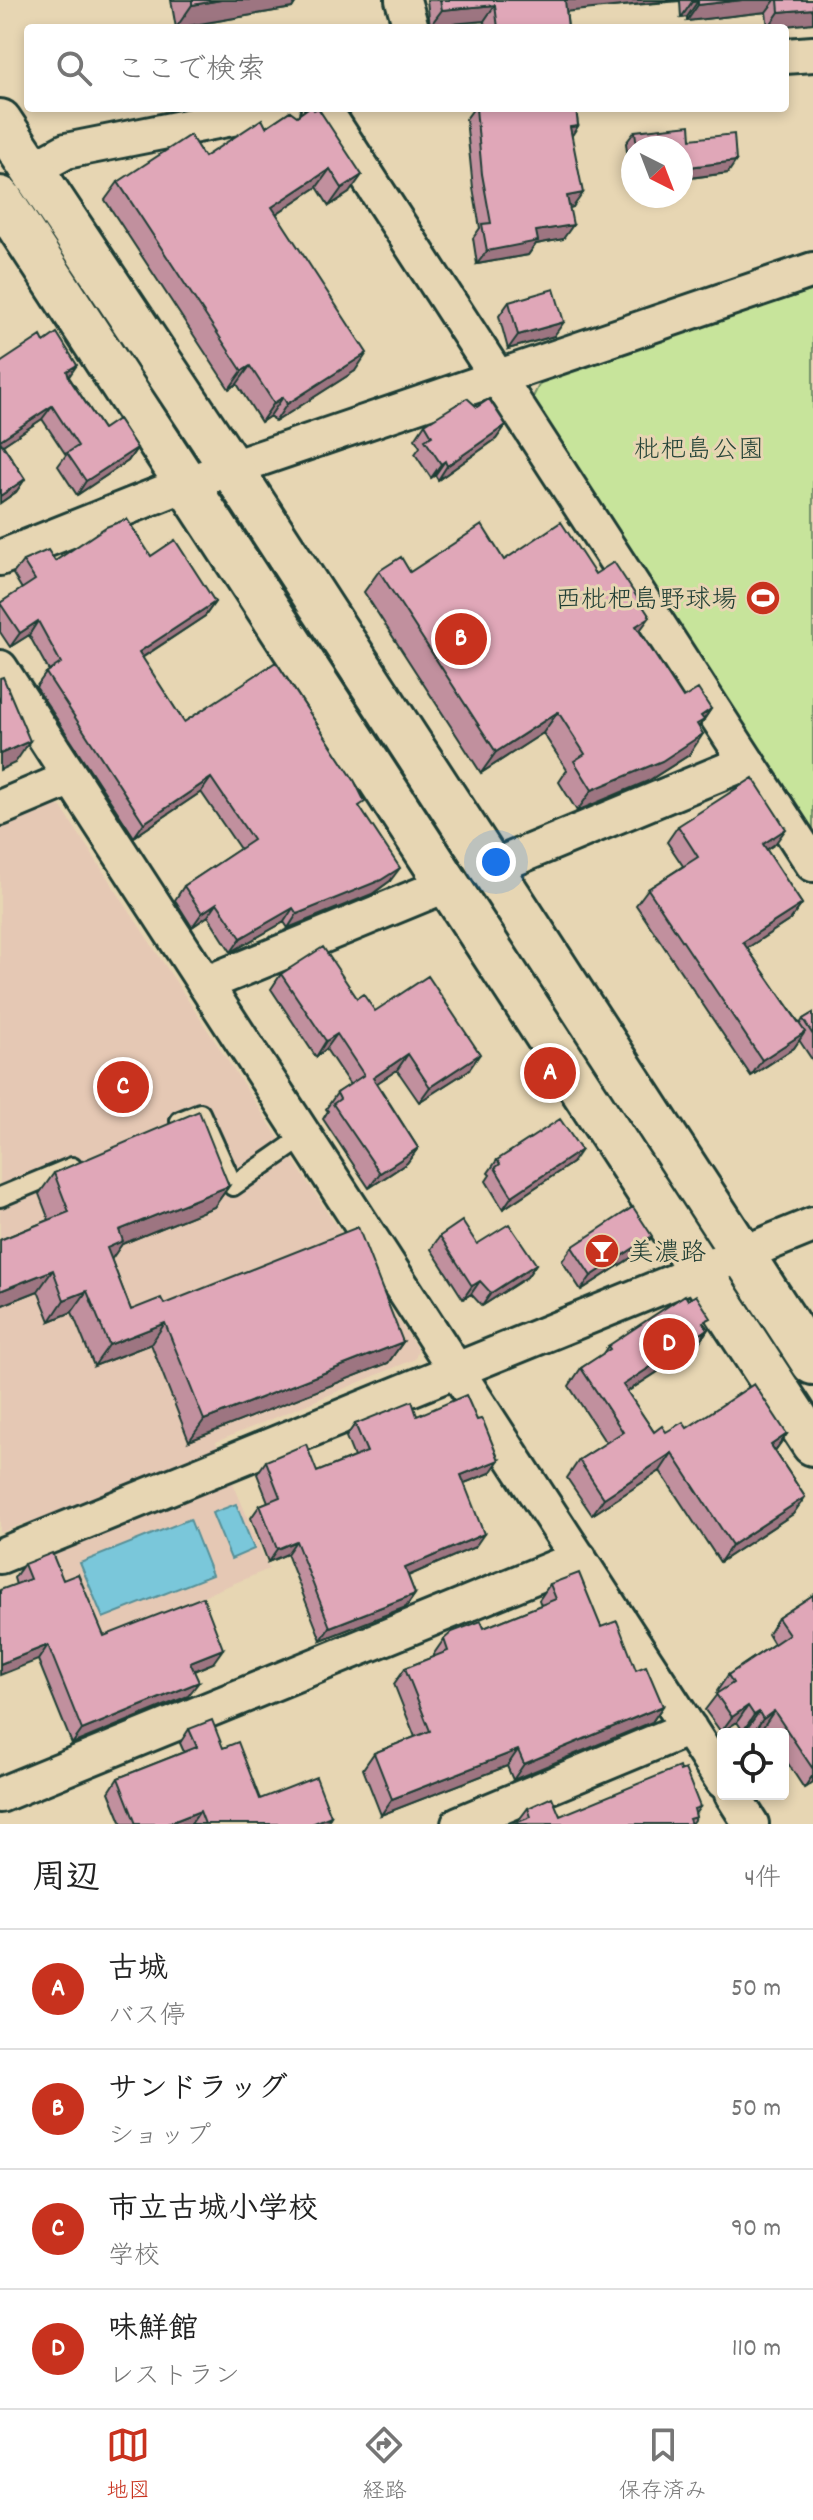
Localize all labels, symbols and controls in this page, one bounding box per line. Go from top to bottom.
search box [24,24,789,112]
icon: search [52,46,96,90]
text: ここで検索 [116,51,266,94]
north arrow [621,136,693,208]
park label: 枇杷島公園 [634,433,764,470]
sports icon: 西枇杷島野球場 [744,579,782,617]
place label: 西枇杷島野球場 [555,583,737,620]
pin: B [435,609,487,669]
your location [476,842,516,882]
pin: A [524,1043,576,1103]
pin: C [97,1057,149,1117]
bar icon: 美濃路 [583,1232,621,1270]
place label: 美濃路 [628,1236,706,1273]
pin: D [643,1314,695,1374]
map controls [717,1728,789,1800]
button: locate [717,1728,789,1800]
text: 周辺 [32,1856,100,1905]
text: 4件 [744,1861,781,1898]
text: 古城 [108,1950,168,1993]
text: A [51,1971,65,2008]
text: 50 m [731,1971,781,2008]
text: バス停 [108,1999,186,2036]
text: サンドラッグ [108,2070,288,2113]
text: B [52,2091,64,2128]
text: 50 m [731,2091,781,2128]
text: ショップ [108,2119,211,2156]
text: 市立古城小学校 [108,2190,318,2233]
text: C [52,2211,64,2248]
text: 90 m [731,2211,781,2248]
text: 学校 [108,2239,160,2276]
text: 味鮮館 [108,2310,198,2353]
text: D [51,2331,65,2368]
text: 110 m [732,2331,781,2368]
text: レストラン [108,2359,240,2396]
tab: 地図 [106,2423,150,2508]
tab: 経路 [362,2423,407,2508]
tab: 保存済み [619,2423,707,2508]

